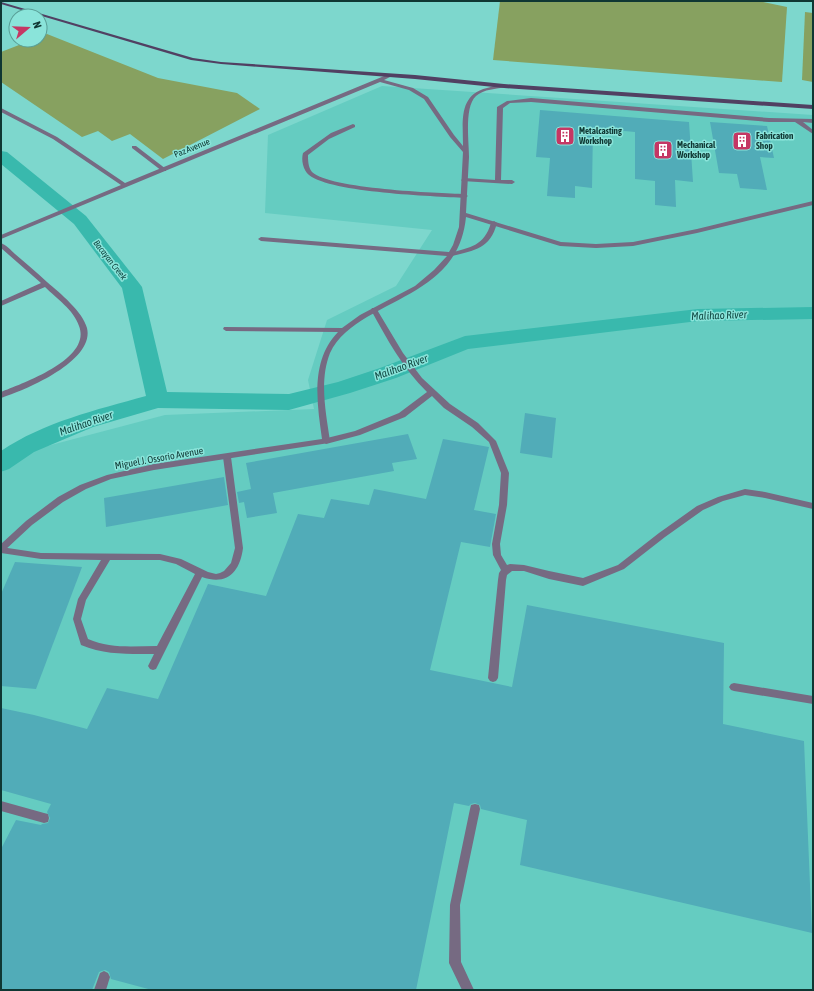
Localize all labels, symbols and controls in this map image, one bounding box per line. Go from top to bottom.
north arrow [8,8,48,48]
text: N [31,20,44,30]
building icon: Metalcasting Workshop [554,125,576,147]
place label: Metalcasting Workshop [578,126,622,146]
building icon: Fabrication Shop [731,130,753,152]
place label: Fabrication Shop [756,131,794,151]
street label: Paz Avenue [173,136,211,160]
building icon: Mechanical Workshop [652,139,674,161]
place label: Mechanical Workshop [676,140,716,160]
water label: Bacayan Creek [91,238,129,283]
water label: Malihao River [691,308,748,322]
water label: Malihao River [373,352,430,382]
water label: Malihao River [58,408,115,438]
street label: Miguel J. Ossorio Avenue [114,445,204,471]

